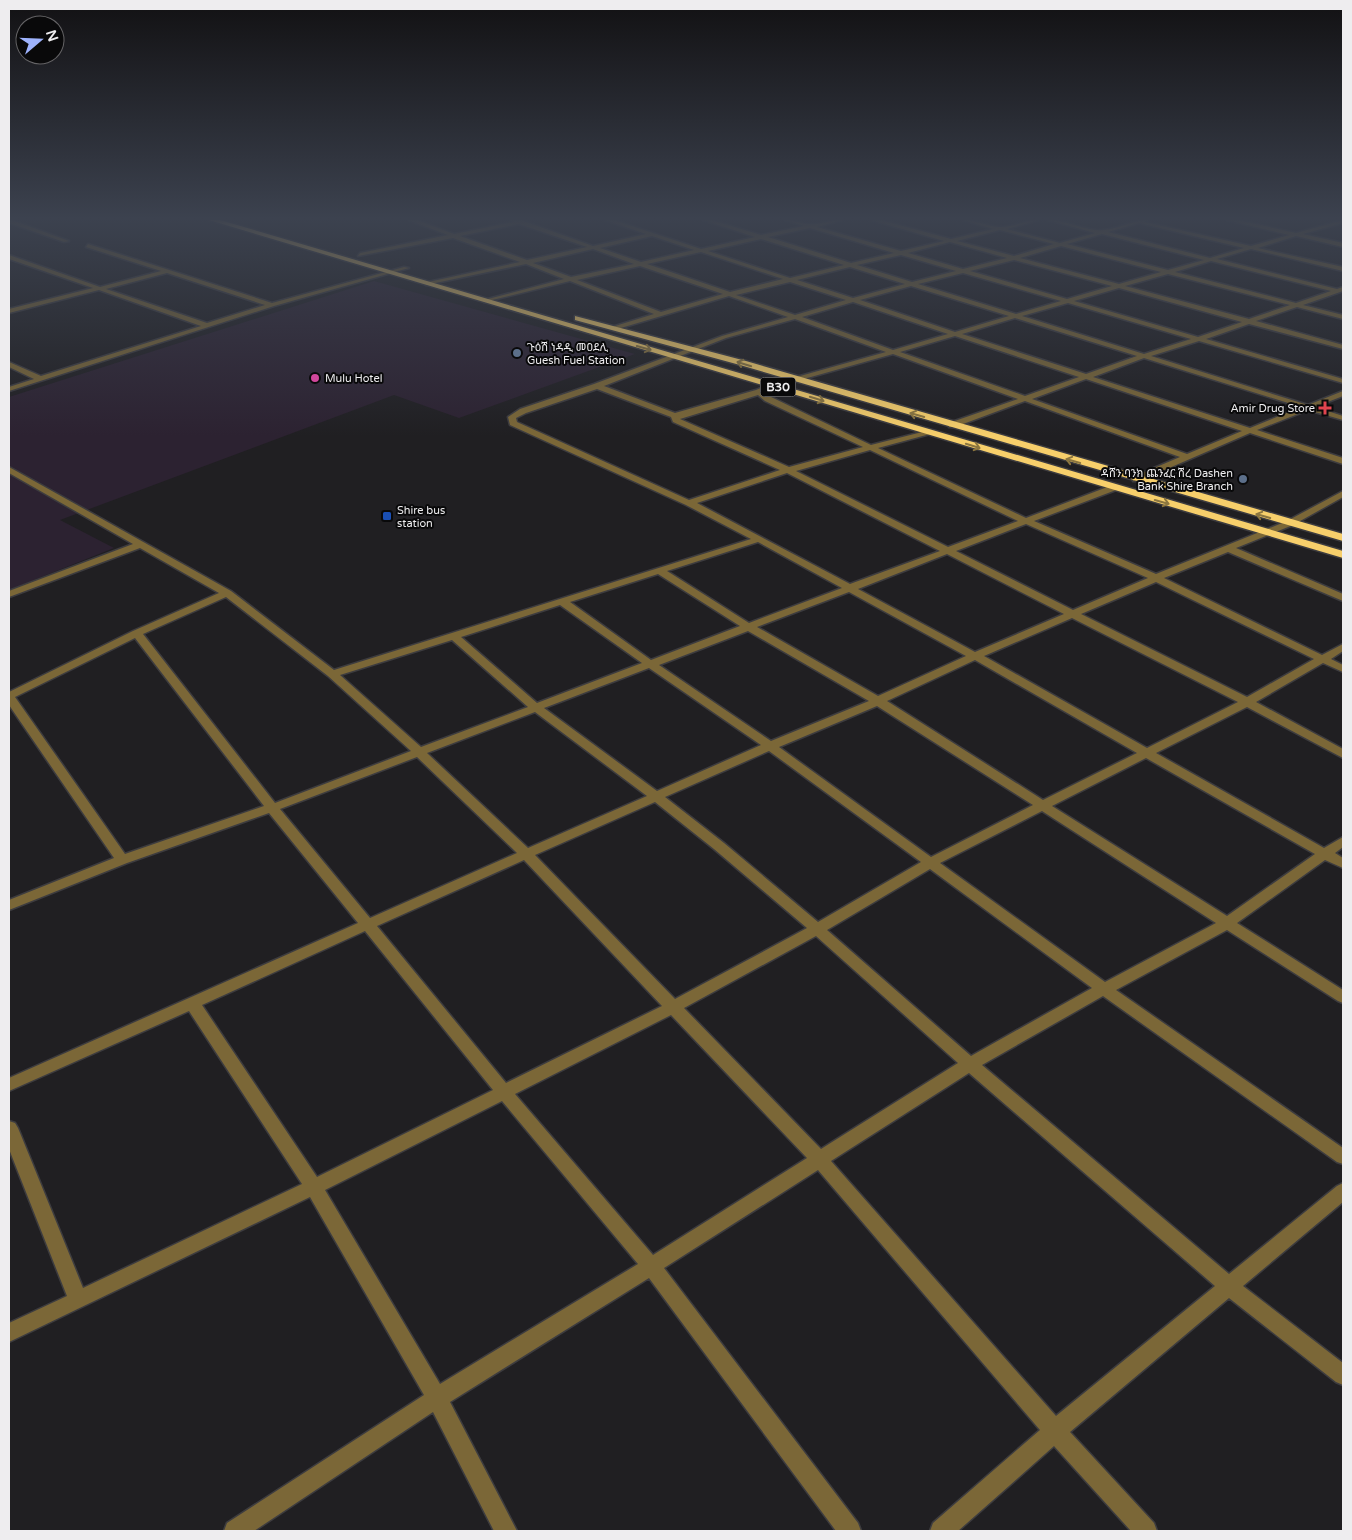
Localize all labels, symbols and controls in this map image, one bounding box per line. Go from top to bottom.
north arrow [15,15,65,65]
text: N [42,28,62,44]
place label: ጉዕሽ ነዳዲ መዐደሊ Guesh Fuel Station [527,341,625,367]
one-way arrow [636,343,652,353]
marker: ጉዕሽ ነዳዲ መዐደሊ Guesh Fuel Station [511,347,523,359]
one-way arrow [737,358,753,368]
marker: Mulu Hotel [309,372,321,384]
place label: Mulu Hotel [325,372,382,385]
road number: B30 [760,378,796,397]
one-way arrow [809,394,825,404]
place label: Amir Drug Store [1230,402,1315,415]
marker: Amir Drug Store [1319,402,1331,414]
one-way arrow [909,409,925,419]
one-way arrow [964,441,980,451]
one-way arrow [1065,455,1081,465]
place label: ዳሸን ባንክ ጨንፈር ሽረ Dashen Bank Shire Branch [1101,467,1233,493]
marker: ዳሸን ባንክ ጨንፈር ሽረ Dashen Bank Shire Branch [1237,473,1249,485]
one-way arrow [1154,498,1170,507]
place label: Shire bus station [397,504,445,530]
marker: Shire bus station [381,510,393,522]
one-way arrow [1255,510,1271,520]

